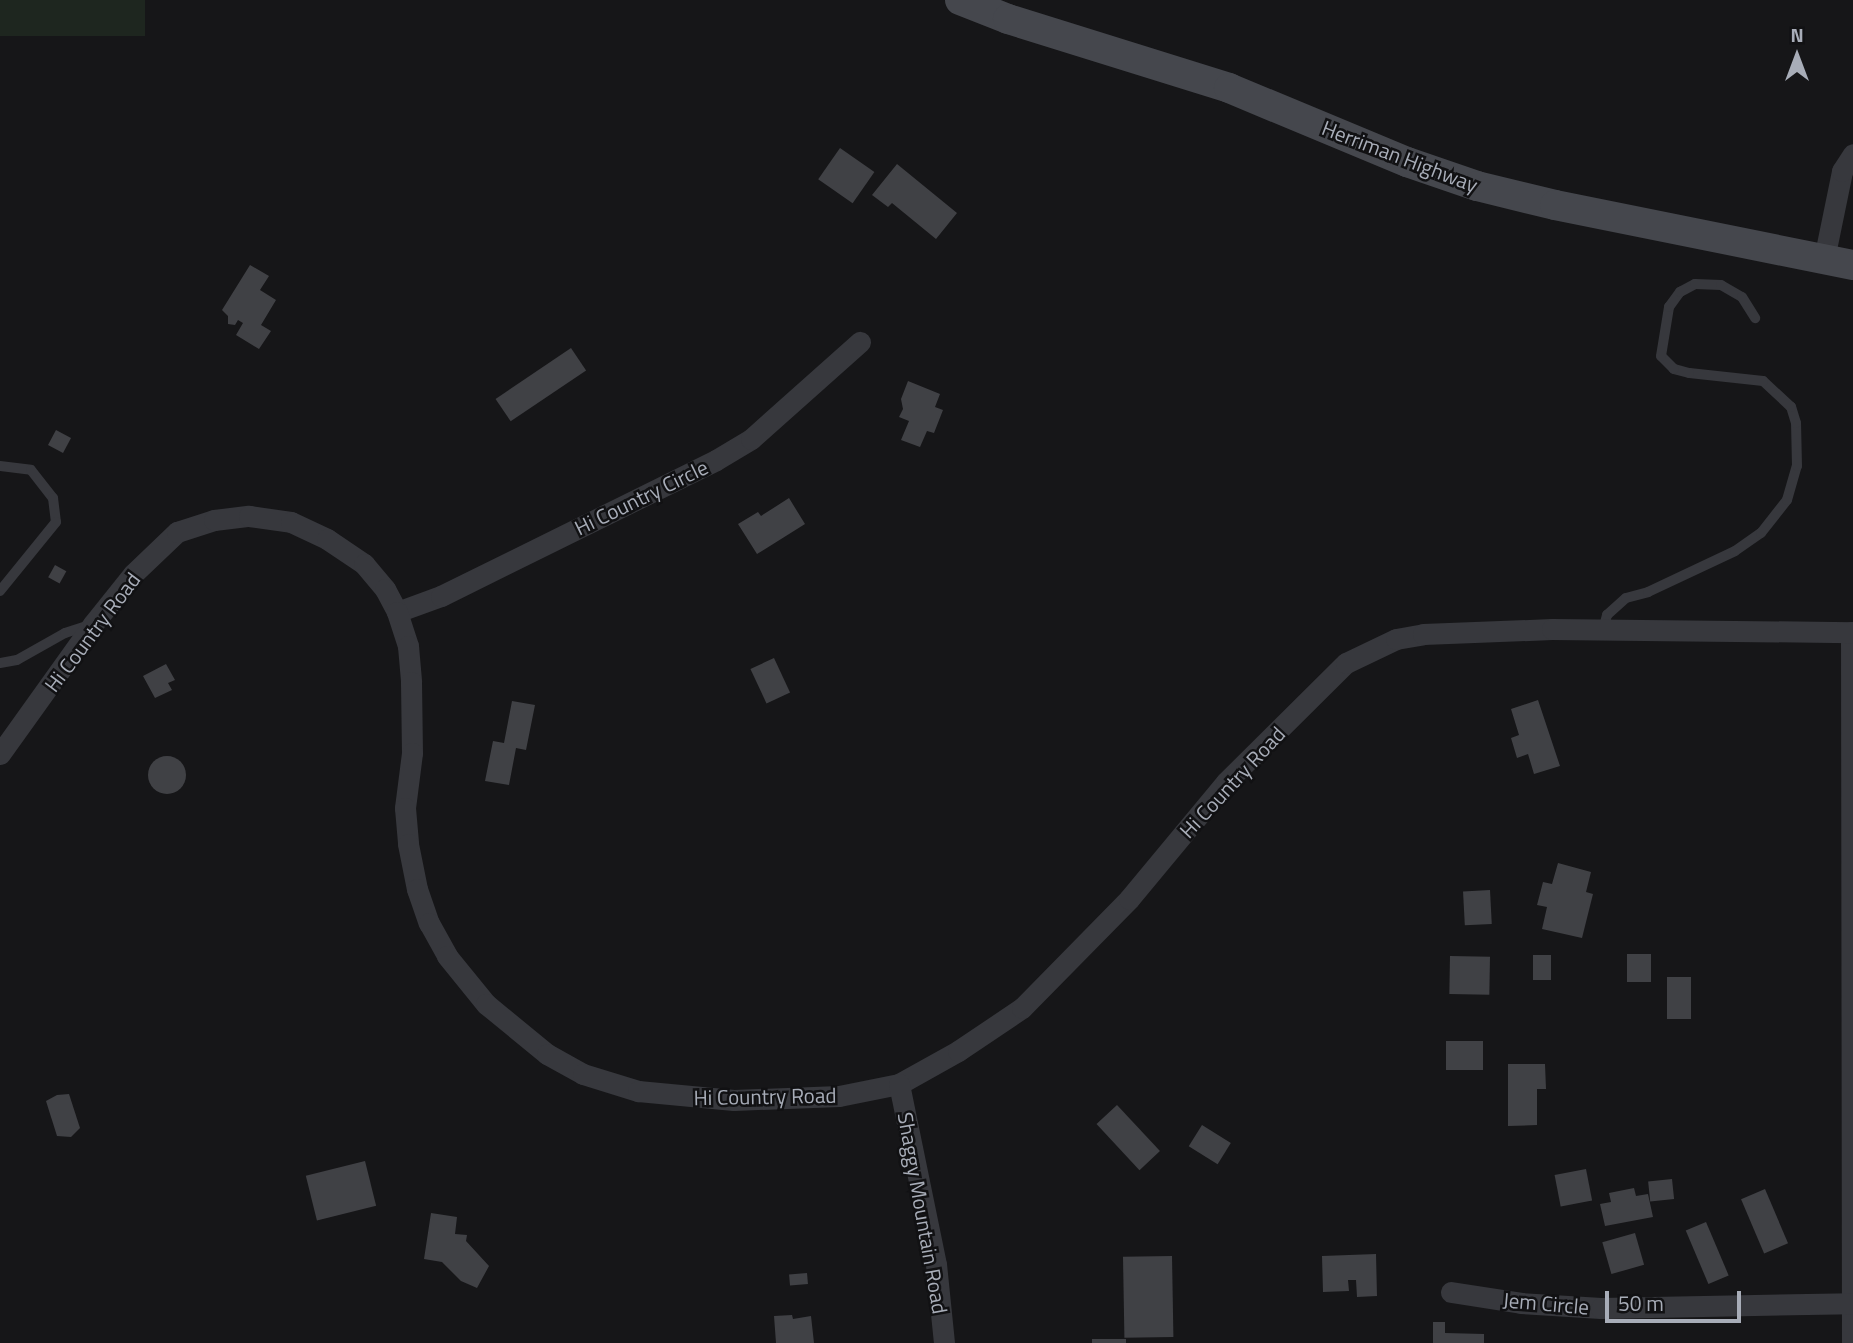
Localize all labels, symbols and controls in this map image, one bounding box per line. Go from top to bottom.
text: N [1790,20,1804,49]
north arrow [1762,21,1832,91]
street label: Herriman Highway [1318,115,1482,197]
street label: Hi Country Circle [570,454,712,540]
street label: Hi Country Road [39,567,145,697]
street label: Hi Country Road [1174,721,1290,843]
street label: Hi Country Road [693,1082,837,1110]
street label: Shaggy Mountain Road [893,1110,953,1316]
scale bar [1608,1276,1744,1320]
street label: Jem Circle [1502,1287,1590,1319]
text: 50 m [1618,1287,1664,1319]

